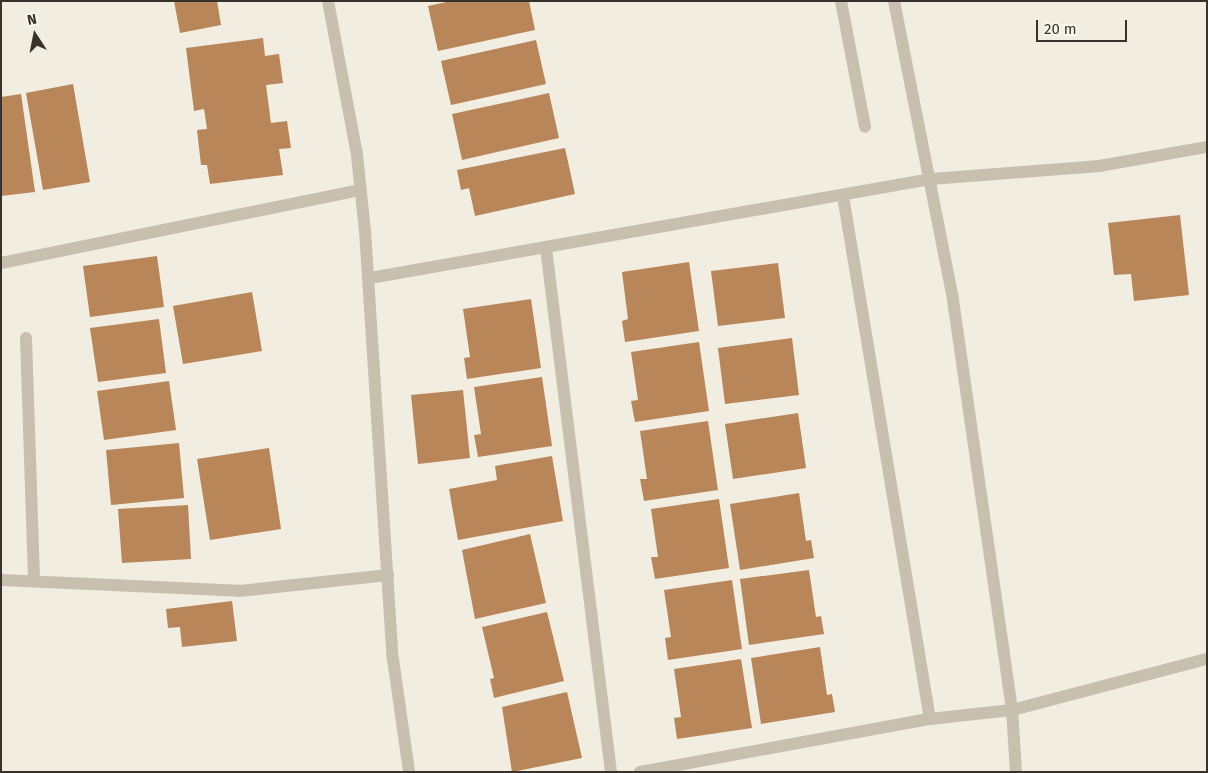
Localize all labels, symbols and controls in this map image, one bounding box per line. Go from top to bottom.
north arrow [10,10,60,60]
scale bar [1038,10,1129,42]
text: N [26,11,38,29]
text: 20 m [1044,20,1077,38]

